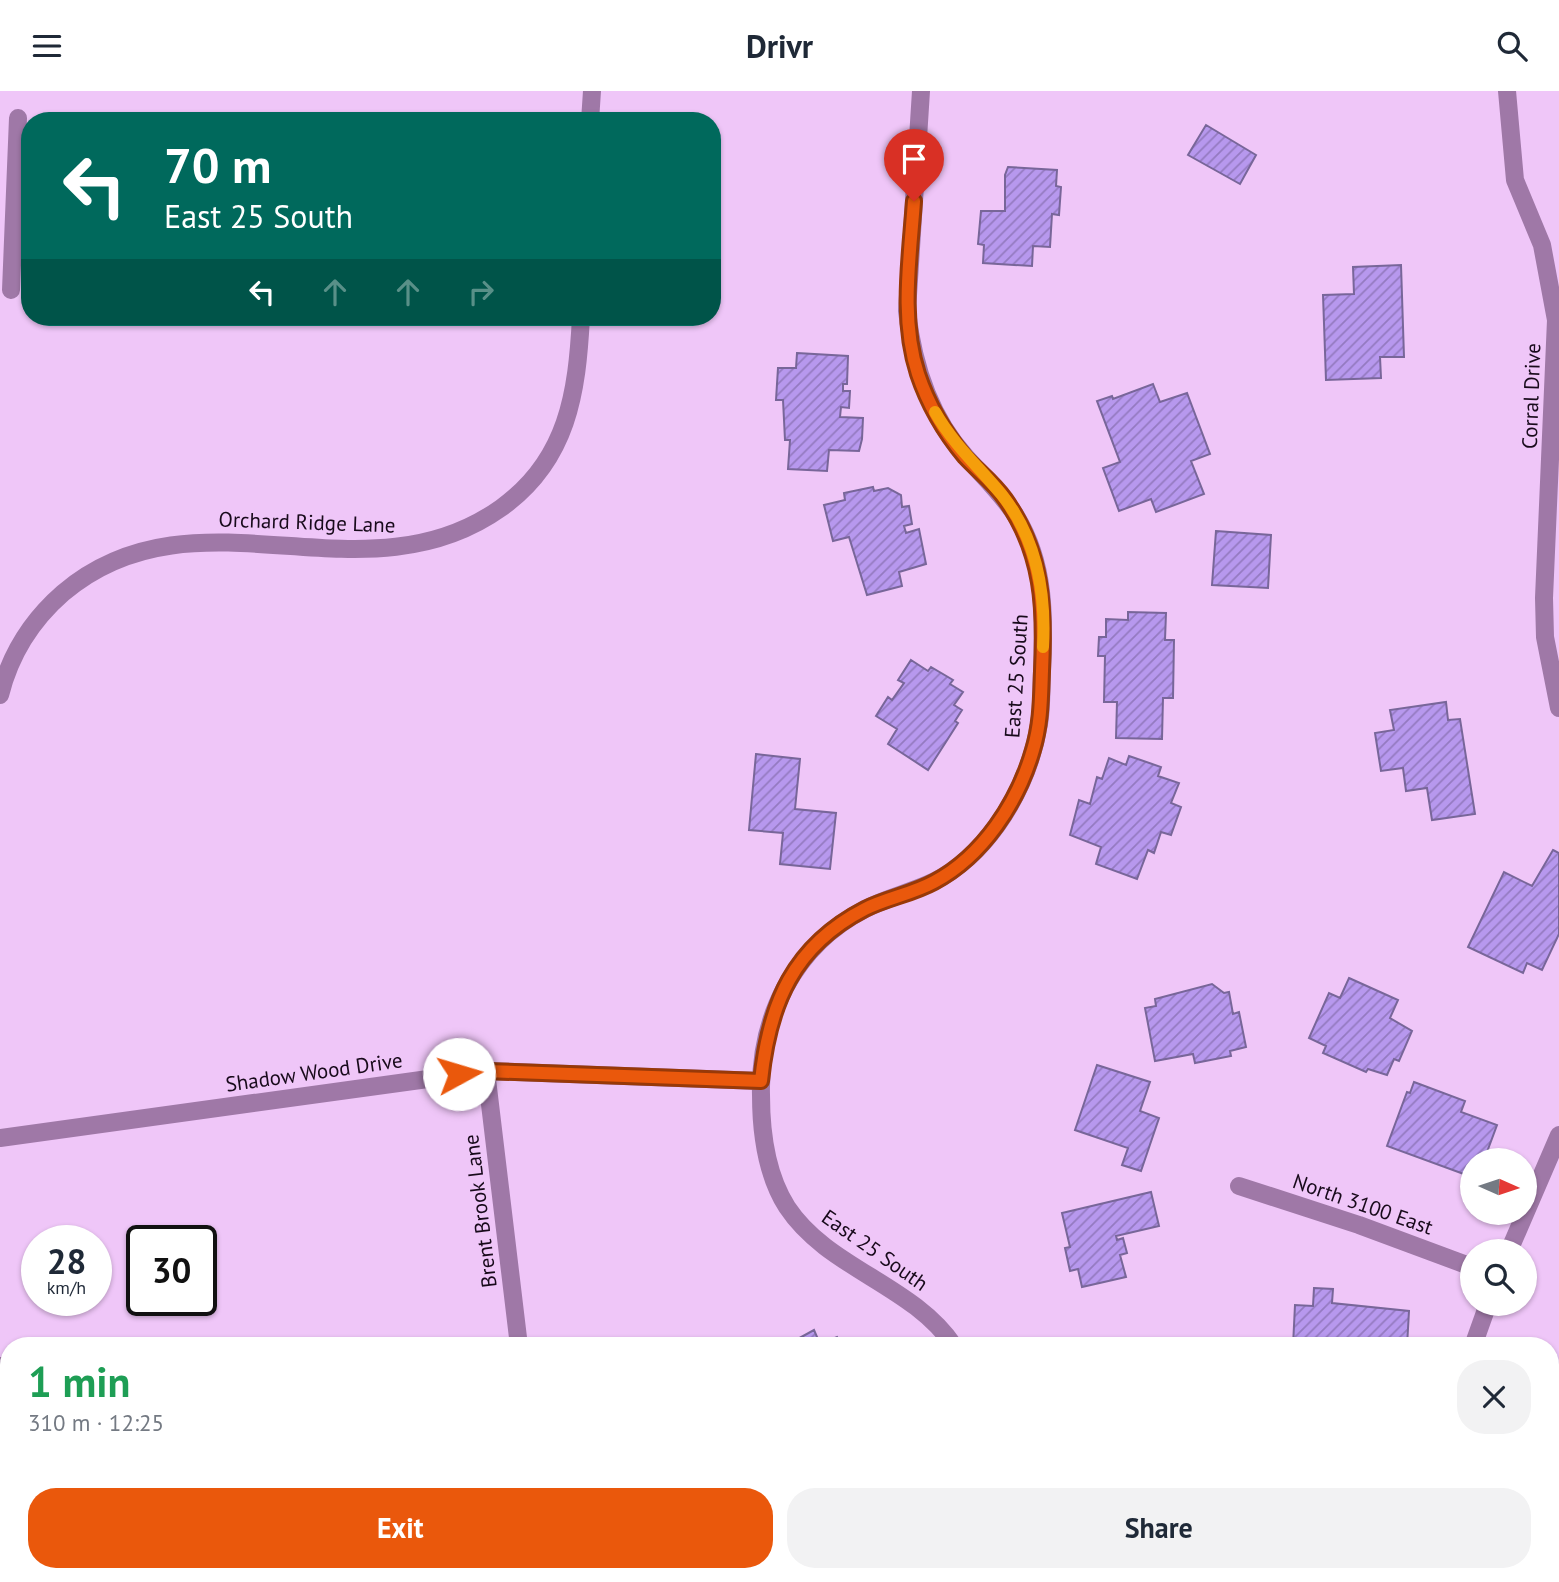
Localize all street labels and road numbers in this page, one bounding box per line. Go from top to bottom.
street label: Corral Drive [1516,343,1546,449]
street label: Orchard Ridge Lane [218,505,396,539]
street label: East 25 South [998,613,1034,739]
street label: Shadow Wood Drive [224,1046,404,1098]
street label: Brent Brook Lane [457,1133,503,1289]
street label: North 3100 East [1289,1167,1437,1241]
street label: East 25 South [816,1203,934,1297]

